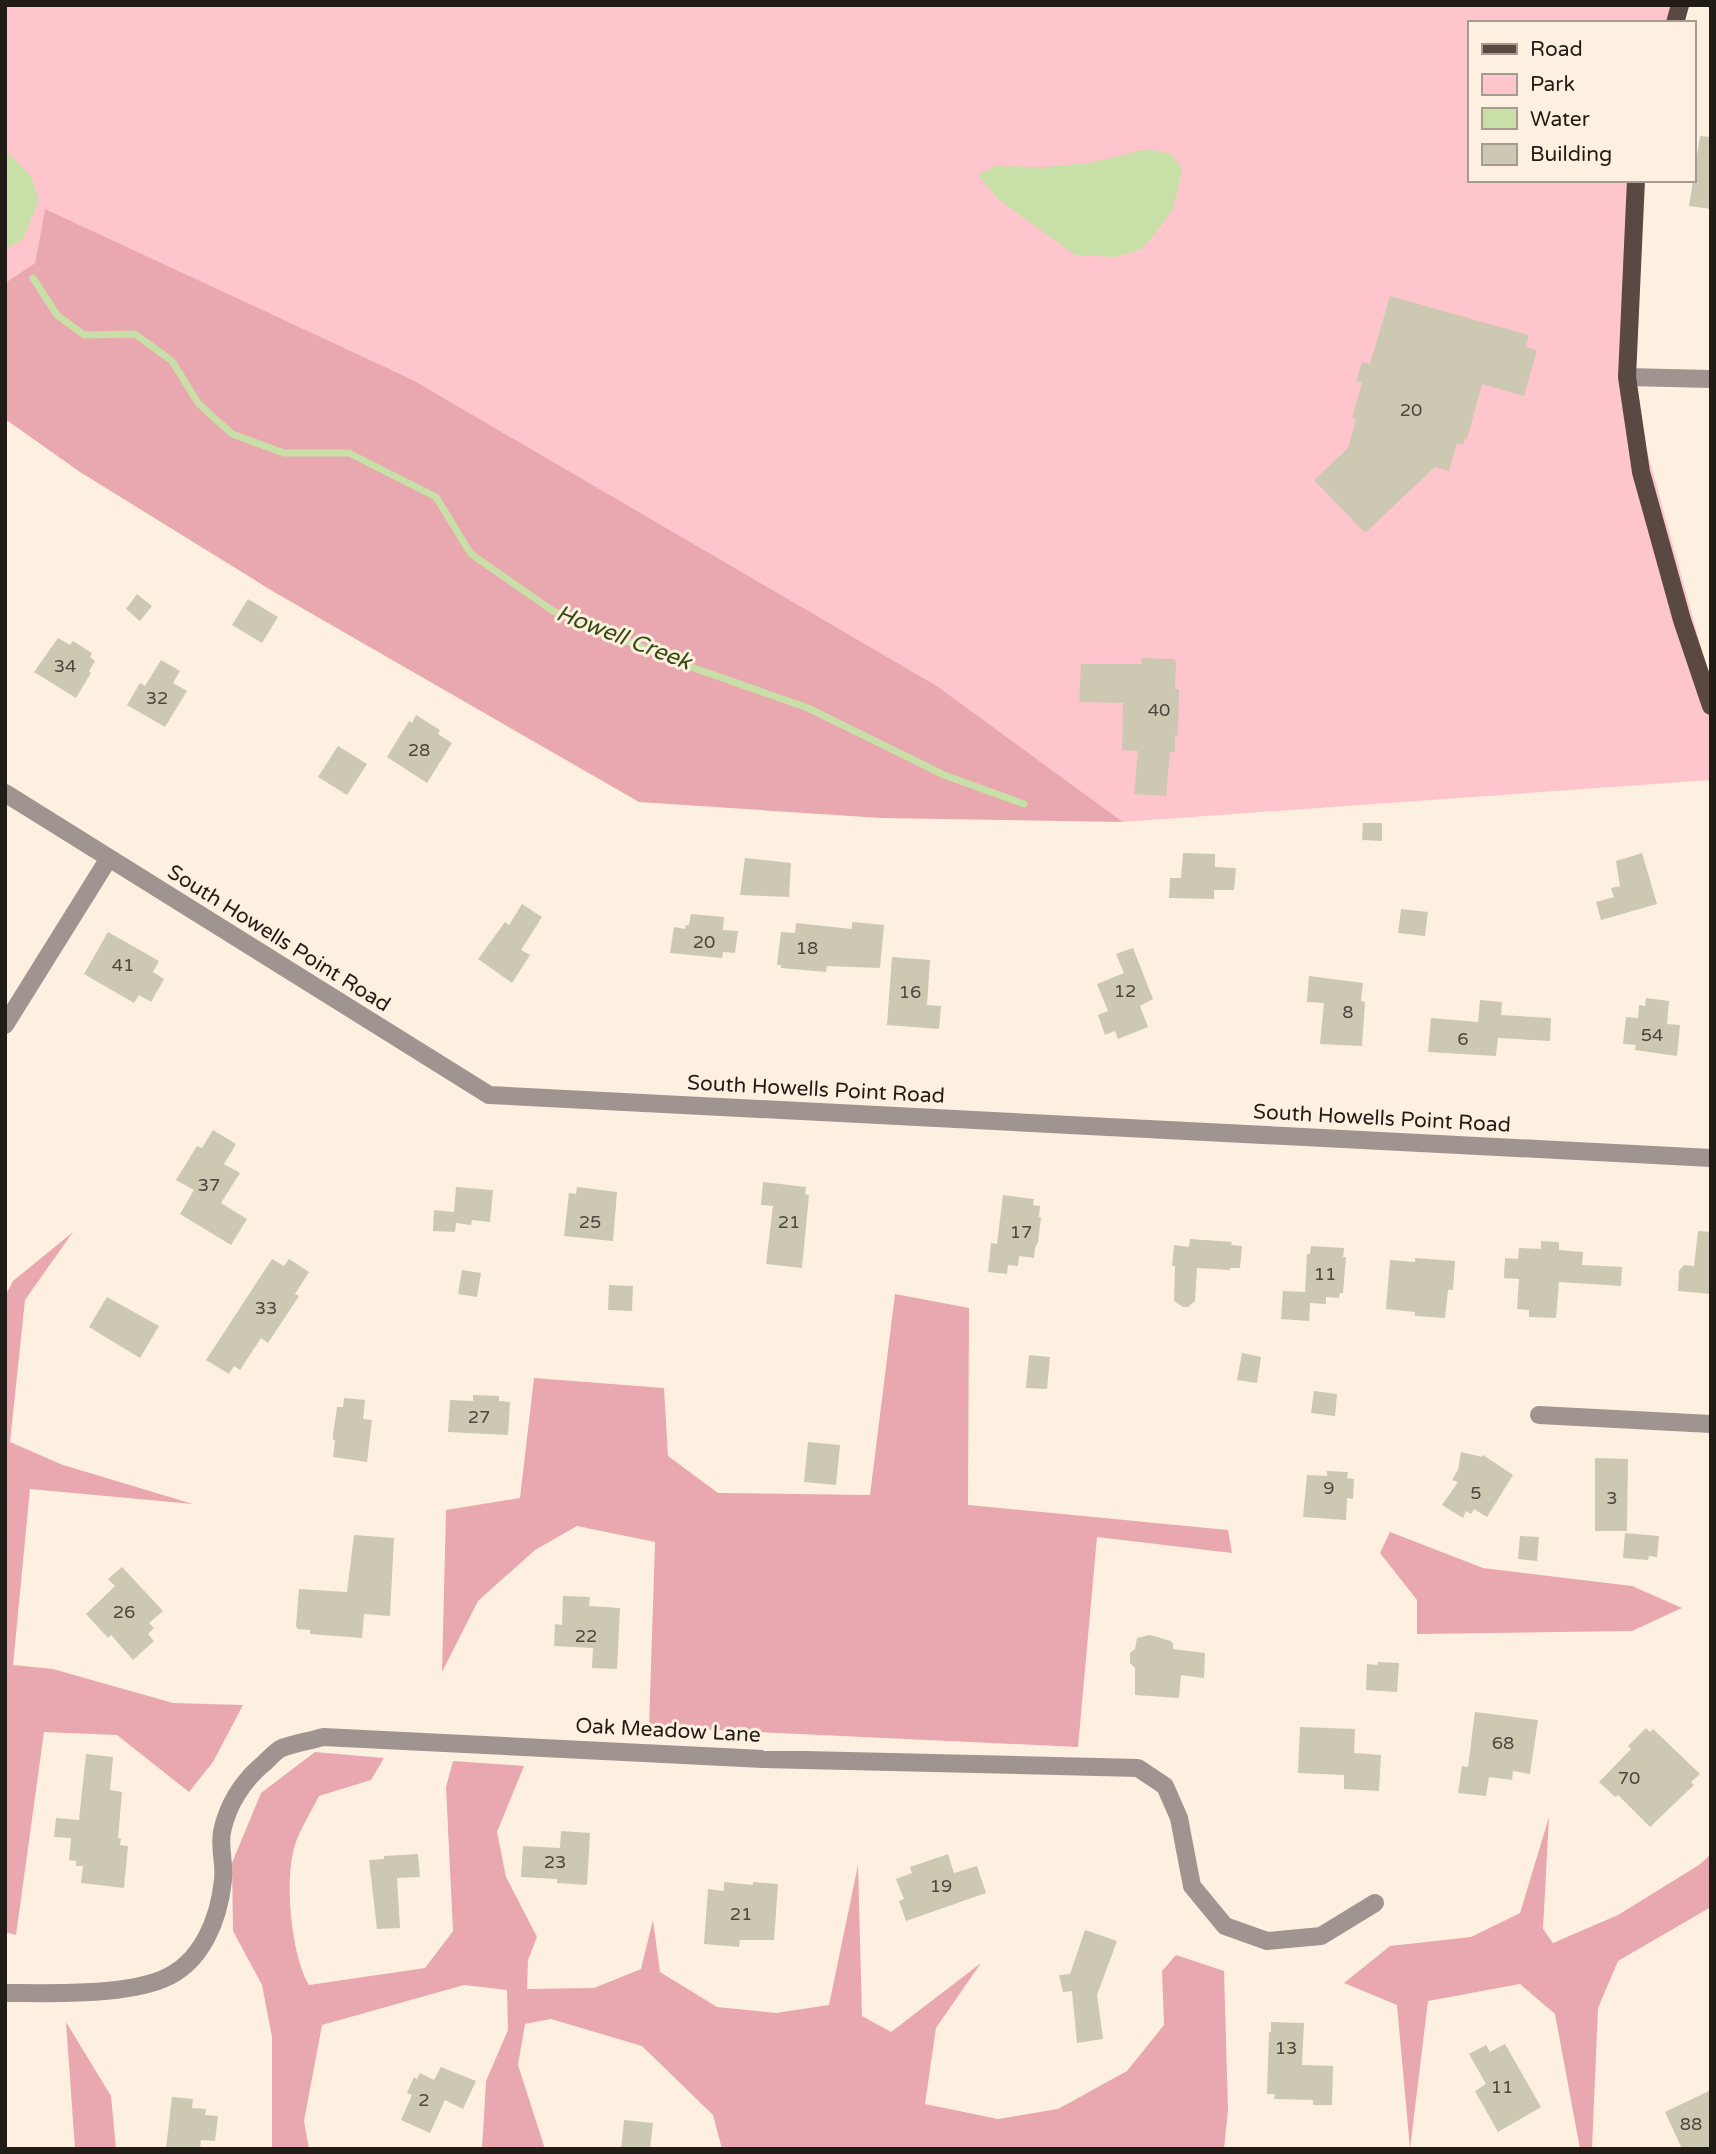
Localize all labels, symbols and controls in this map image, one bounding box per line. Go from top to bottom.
legend [1468,21,1695,182]
text: Road [1530,37,1583,62]
text: Park [1530,72,1575,97]
text: Water [1530,107,1590,132]
text: Building [1530,142,1612,167]
house number: 20 [1400,399,1422,421]
water label: Howell Creek [552,599,696,677]
house number: 34 [54,655,76,677]
house number: 32 [146,687,168,709]
house number: 40 [1148,699,1170,721]
house number: 28 [408,739,430,761]
street label: South Howells Point Road [163,859,395,1017]
house number: 20 [693,931,715,953]
house number: 18 [796,937,818,959]
house number: 41 [112,954,134,976]
house number: 12 [1114,980,1136,1002]
house number: 16 [899,981,921,1003]
house number: 8 [1342,1001,1354,1023]
house number: 54 [1641,1024,1663,1046]
house number: 6 [1457,1028,1469,1050]
street label: South Howells Point Road [687,1070,945,1109]
street label: South Howells Point Road [1253,1099,1511,1138]
house number: 37 [198,1174,220,1196]
house number: 25 [579,1211,601,1233]
house number: 21 [778,1211,800,1233]
house number: 17 [1010,1221,1032,1243]
house number: 11 [1314,1263,1336,1285]
house number: 33 [255,1297,277,1319]
house number: 27 [468,1406,490,1428]
house number: 9 [1323,1477,1335,1499]
house number: 5 [1470,1482,1482,1504]
house number: 3 [1606,1487,1618,1509]
house number: 26 [113,1601,135,1623]
house number: 22 [575,1625,597,1647]
street label: Oak Meadow Lane [575,1713,761,1748]
house number: 68 [1492,1732,1514,1754]
house number: 70 [1618,1767,1640,1789]
house number: 23 [544,1851,566,1873]
house number: 19 [930,1875,952,1897]
house number: 21 [730,1903,752,1925]
house number: 13 [1275,2037,1297,2059]
house number: 11 [1491,2076,1513,2098]
house number: 2 [418,2089,430,2111]
house number: 88 [1680,2113,1702,2135]

